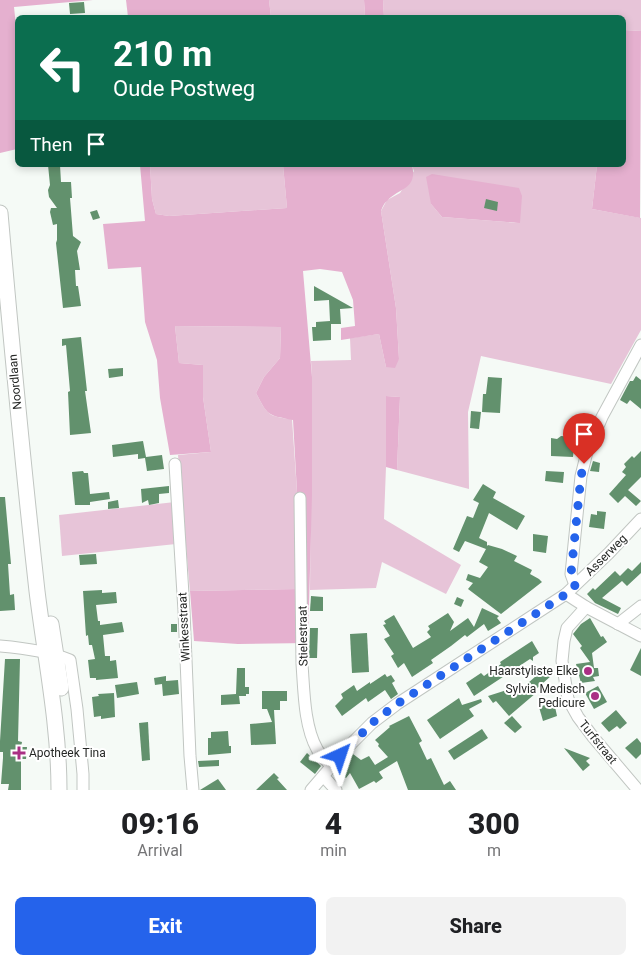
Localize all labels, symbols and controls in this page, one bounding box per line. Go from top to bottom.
text: 210 m [113,34,212,75]
icon: left [30,35,95,100]
text: Oude Postweg [113,76,255,101]
icon: arrive [82,130,110,158]
text: Then [30,133,72,156]
street label: Noordlaan [6,354,24,410]
pin [563,413,605,464]
icon: arrive [570,420,598,448]
street label: Asserweg [582,531,630,579]
street label: Winkesstraat [175,592,193,662]
street label: Stielestraat [295,606,311,666]
place label: Haarstyliste Elke [489,664,578,678]
marker: Haarstyliste Elke [582,665,594,677]
place label: Sylvia Medisch Pedicure [505,682,585,710]
marker: Sylvia Medisch Pedicure [589,690,601,702]
street label: Turfstraat [576,717,620,767]
position arrow [313,729,365,781]
place label: Apotheek Tina [29,746,106,760]
marker: Apotheek Tina [13,747,25,759]
text: 09:16 [121,806,199,841]
text: 4 [325,806,342,841]
text: 300 [468,806,520,841]
text: Arrival [137,841,183,860]
text: min [320,841,347,860]
text: m [487,841,501,860]
button: Exit [15,897,316,955]
button: Share [326,897,626,955]

